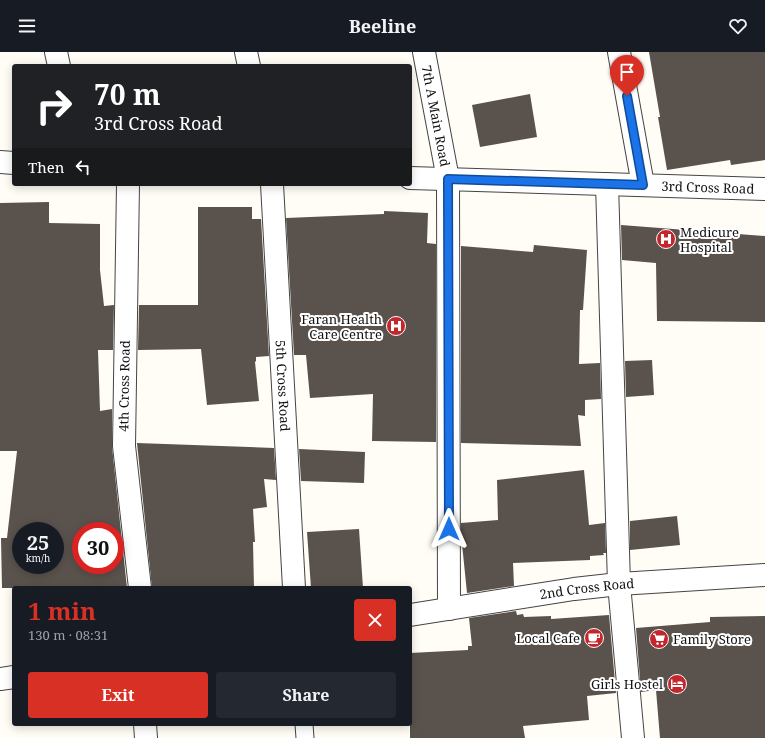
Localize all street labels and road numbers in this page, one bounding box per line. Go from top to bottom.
street label: 7th A Main Road [418,64,454,168]
street label: 3rd Cross Road [661,177,755,198]
street label: 5th Cross Road [272,339,294,432]
street label: 4th Cross Road [114,340,134,432]
street label: 2nd Cross Road [538,574,635,603]

